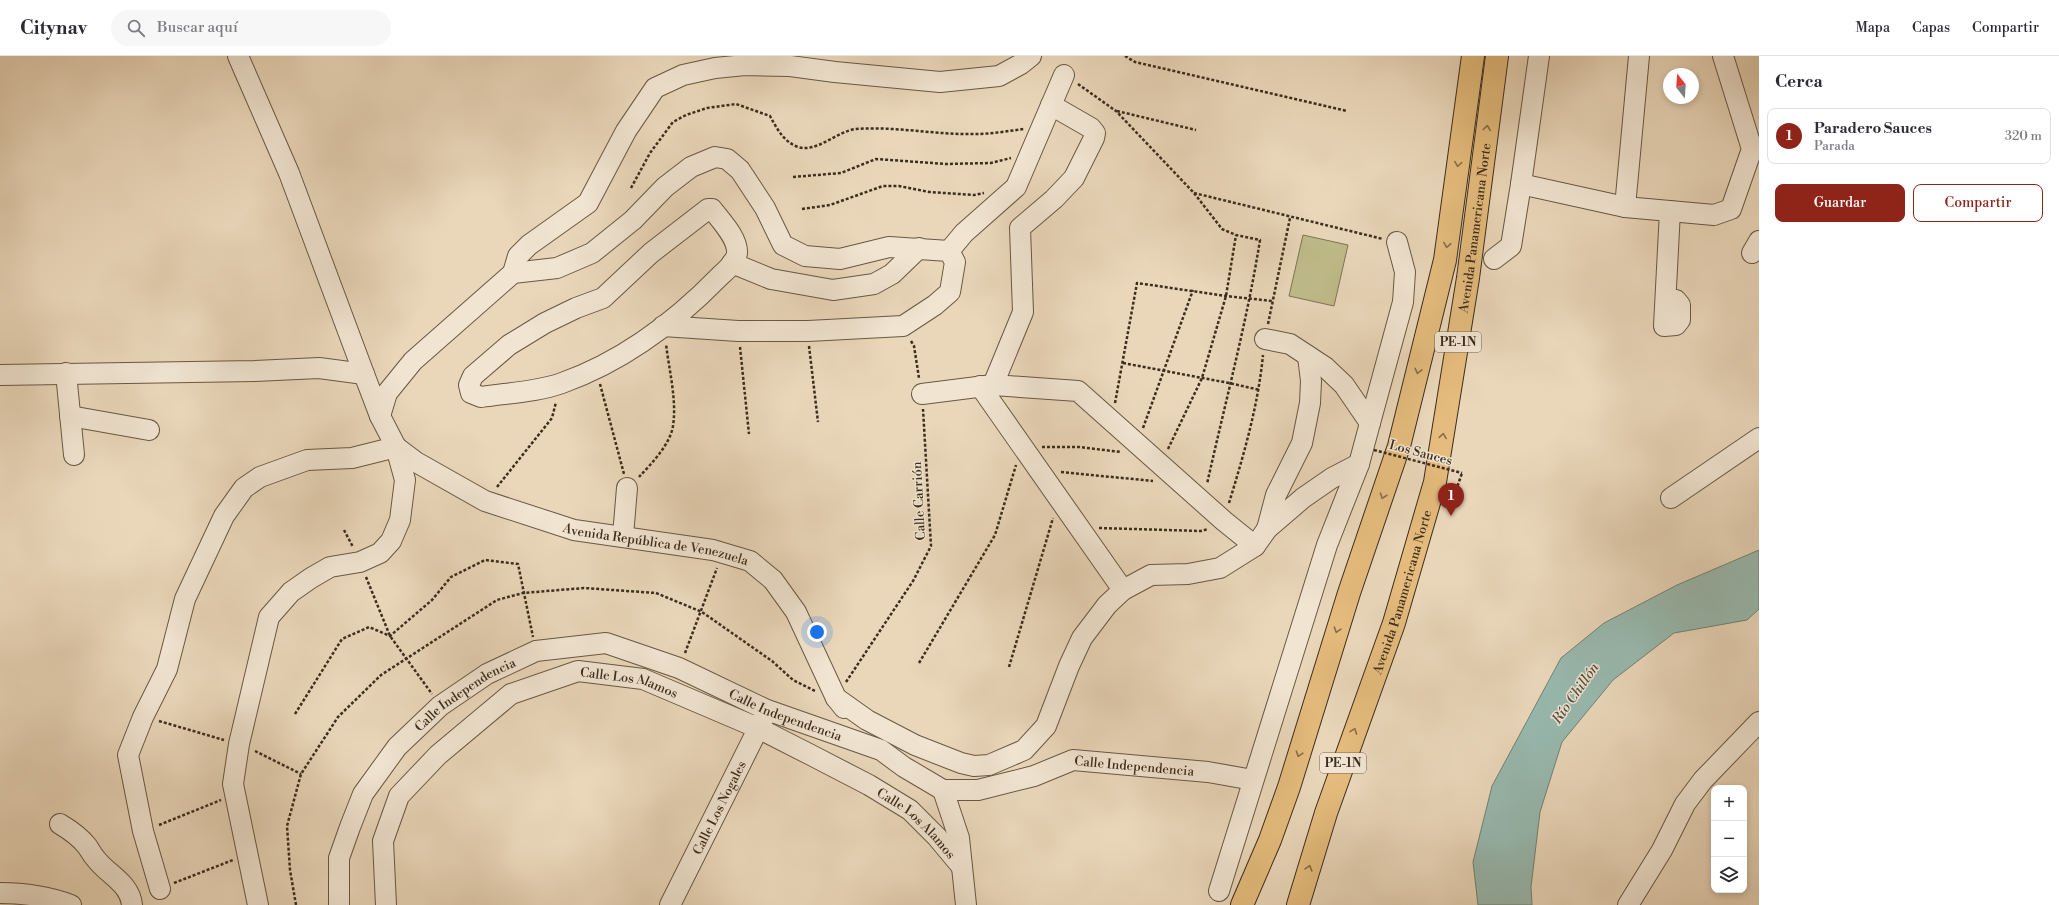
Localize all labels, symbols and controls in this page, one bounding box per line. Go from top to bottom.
search box [111,10,391,46]
text: Citynav [20,16,87,40]
icon: search [125,17,147,39]
text: Buscar aquí [157,18,238,37]
text: Mapa [1855,19,1890,37]
text: Capas [1912,19,1950,37]
text: Compartir [1972,19,2039,37]
north arrow [1663,68,1699,104]
text: Cerca [1775,71,1823,93]
text: Paradero Sauces [1814,119,1932,138]
one-way arrow [1483,124,1492,131]
text: 1 [1786,128,1792,144]
text: 320 m [2005,128,2042,144]
text: Parada [1814,138,1855,154]
street label: Avenida Panamericana Norte [1455,142,1495,315]
one-way arrow [1454,161,1463,167]
button: Guardar [1775,184,1905,222]
button: Compartir [1913,184,2043,222]
one-way arrow [1443,241,1452,248]
road number: PE-1N [1435,332,1481,352]
one-way arrow [1415,368,1423,375]
one-way arrow [1438,433,1447,439]
street label: Los Sauces [1387,437,1454,469]
street label: Calle Carrión [909,461,929,541]
pin: 1 [1438,483,1464,516]
one-way arrow [1379,493,1388,500]
street label: Avenida Panamericana Norte [1369,508,1436,677]
street label: Avenida República de Venezuela [560,520,751,569]
your location [807,622,827,642]
one-way arrow [1333,626,1342,633]
street label: Calle Independencia [411,655,519,735]
water label: Río Chillón [1548,659,1603,728]
street label: Calle Los Alamos [579,664,680,702]
street label: Calle Independencia [726,686,844,745]
one-way arrow [1350,727,1358,734]
one-way arrow [1295,751,1304,758]
street label: Calle Independencia [1074,753,1195,780]
road number: PE-1N [1320,753,1366,773]
street label: Calle Los Nogales [689,758,750,858]
street label: Calle Los Alamos [874,785,959,863]
map controls [1711,785,1747,893]
button: + [1711,785,1747,821]
button: − [1711,821,1747,857]
button: layers [1711,857,1747,893]
one-way arrow [1304,864,1313,871]

